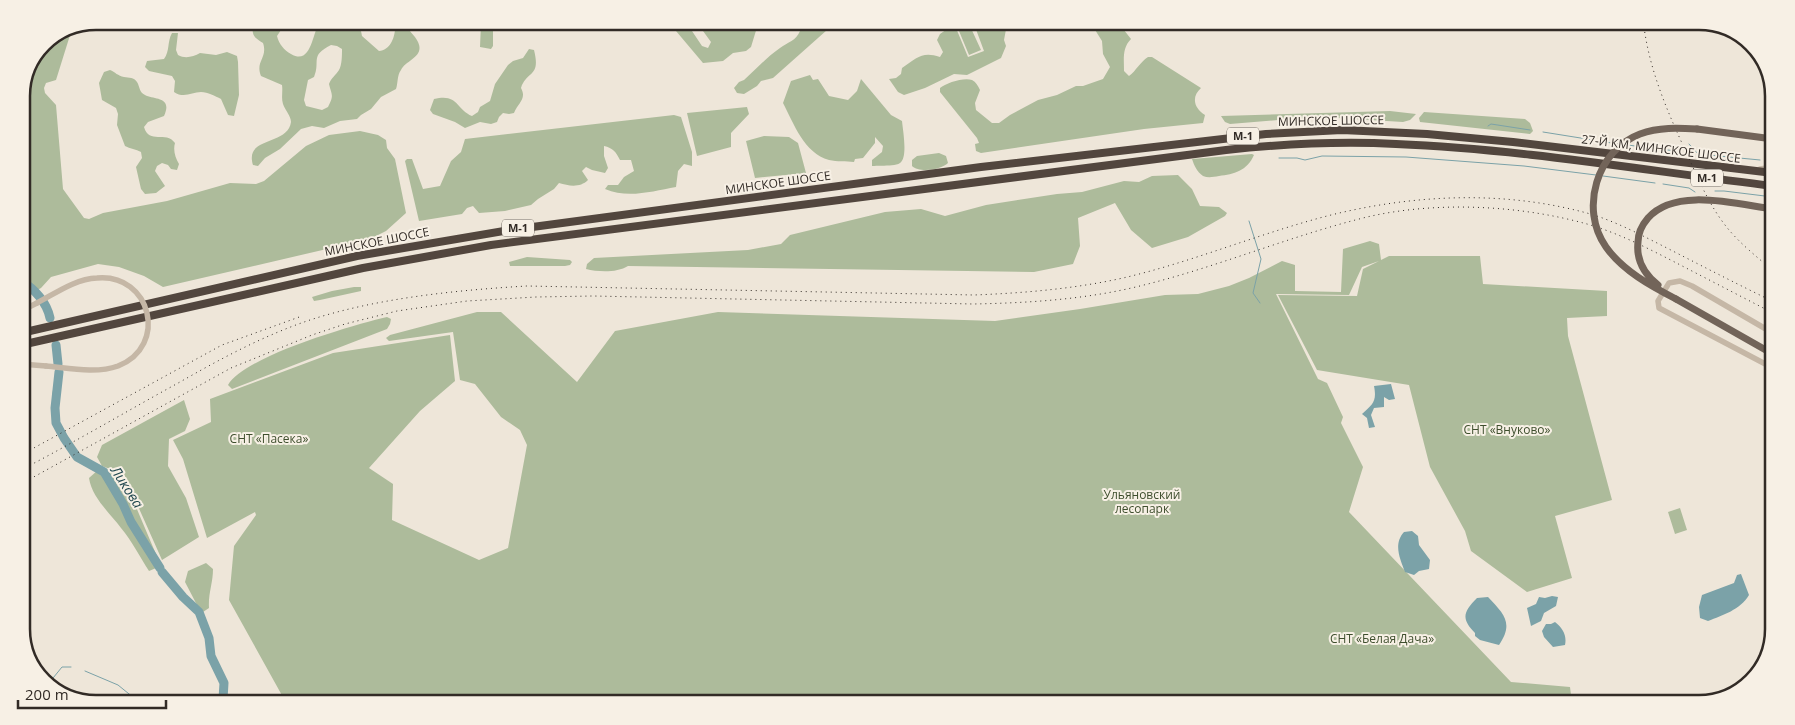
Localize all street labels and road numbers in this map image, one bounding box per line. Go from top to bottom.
street label: МИНСКОЕ ШОССЕ [1278,111,1384,130]
road number: М-1 [1227,128,1259,144]
street label: 27-Й КМ, МИНСКОЕ ШОССЕ [1580,130,1742,167]
street label: МИНСКОЕ ШОССЕ [724,167,832,198]
road number: М-1 [1691,170,1723,187]
road number: М-1 [502,220,534,237]
street label: МИНСКОЕ ШОССЕ [323,223,431,260]

